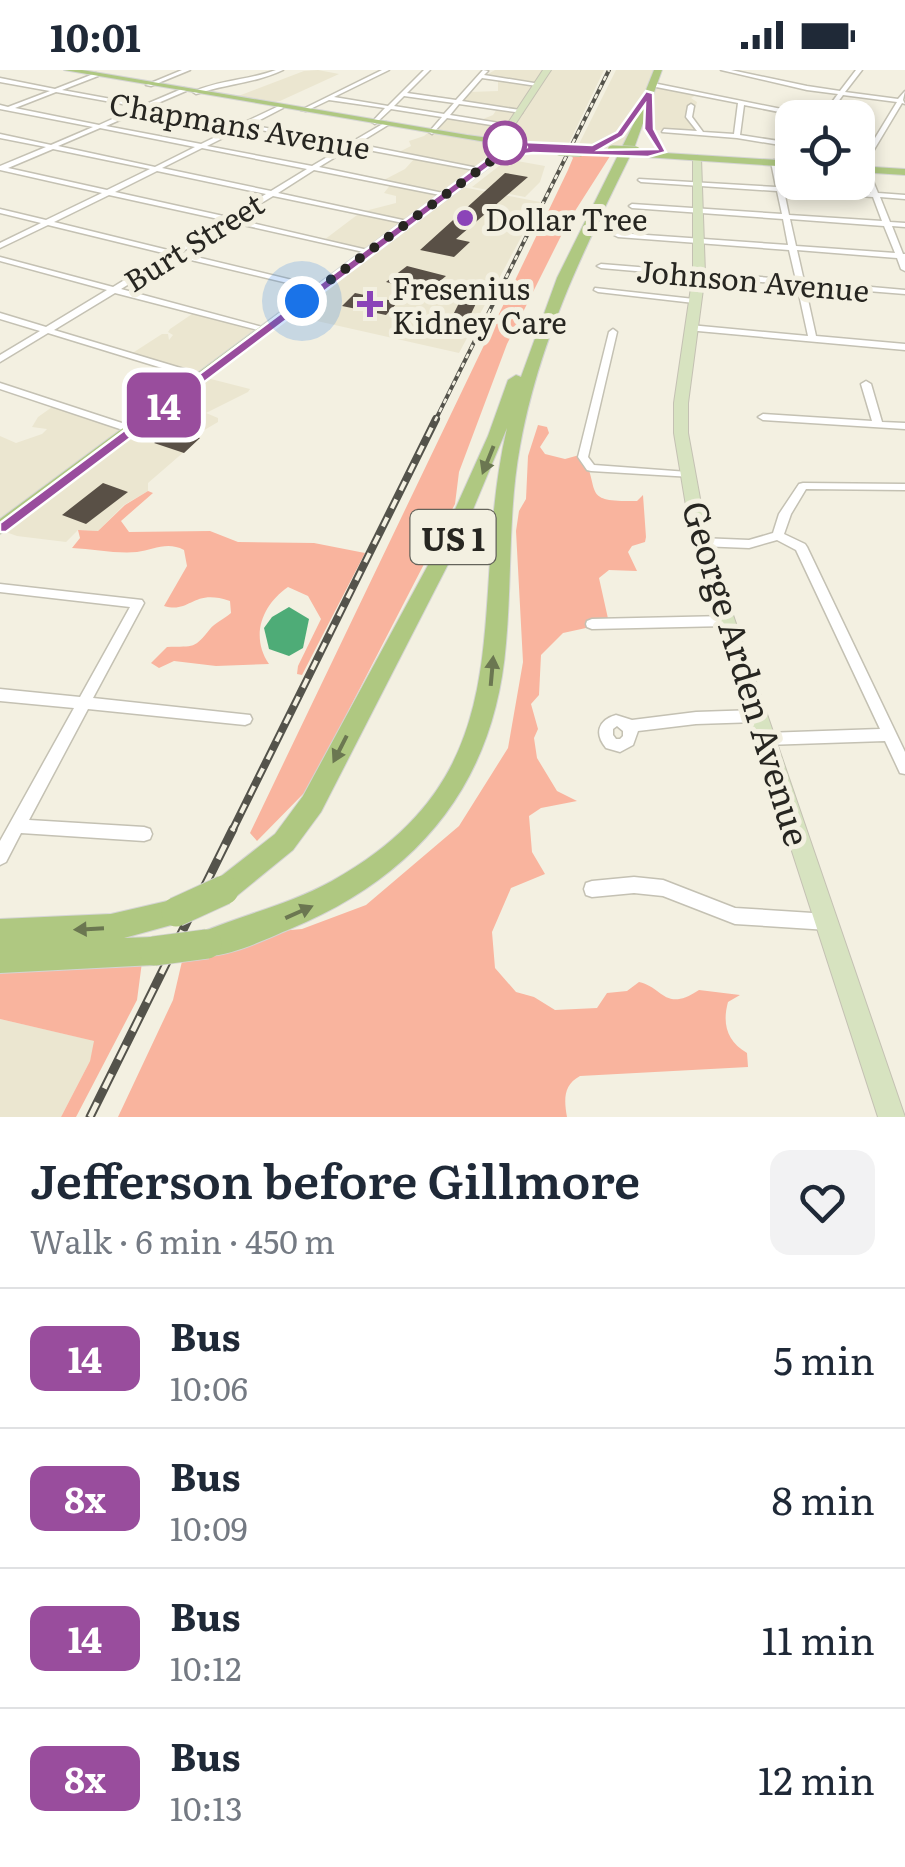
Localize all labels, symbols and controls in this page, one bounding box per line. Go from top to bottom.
text: 10:01 [50,7,141,64]
street label: Chapmans Avenue [106,79,374,169]
map controls [775,100,875,200]
button: locate [775,100,875,200]
unlabelled marker [484,122,526,164]
street label: Burt Street [115,181,271,301]
place label: Dollar Tree [485,196,648,240]
marker: Dollar Tree [454,207,476,229]
street label: Johnson Avenue [635,247,871,311]
place label: Fresenius Kidney Care [392,265,567,343]
your location [277,276,327,326]
marker: Fresenius Kidney Care [357,291,383,317]
line badge: 14 [119,372,209,438]
text: 14 [147,379,181,431]
one-way arrow [480,445,496,475]
street label: George Arden Avenue [671,494,825,852]
road number: US 1 [410,510,496,564]
one-way arrow [484,654,500,686]
one-way arrow [332,735,349,764]
one-way arrow [285,903,314,920]
one-way arrow [72,921,104,937]
text: Jefferson before Gillmore [30,1143,640,1214]
button: heart [770,1150,875,1255]
text: Walk · 6 min · 450 m [30,1216,335,1264]
text: Bus [170,1306,241,1363]
text: 5 min [773,1330,875,1387]
text: 14 [68,1332,102,1384]
text: 10:06 [170,1363,248,1411]
text: Bus [170,1446,241,1503]
text: 8 min [772,1470,875,1527]
text: 8x [64,1472,106,1524]
text: 10:09 [170,1503,247,1551]
text: Bus [170,1586,241,1643]
text: 11 min [762,1610,875,1667]
text: 14 [68,1612,102,1664]
text: 10:12 [170,1643,241,1691]
text: Bus [170,1726,241,1783]
text: 12 min [758,1750,875,1807]
text: 8x [64,1752,106,1804]
text: 10:13 [170,1783,243,1831]

